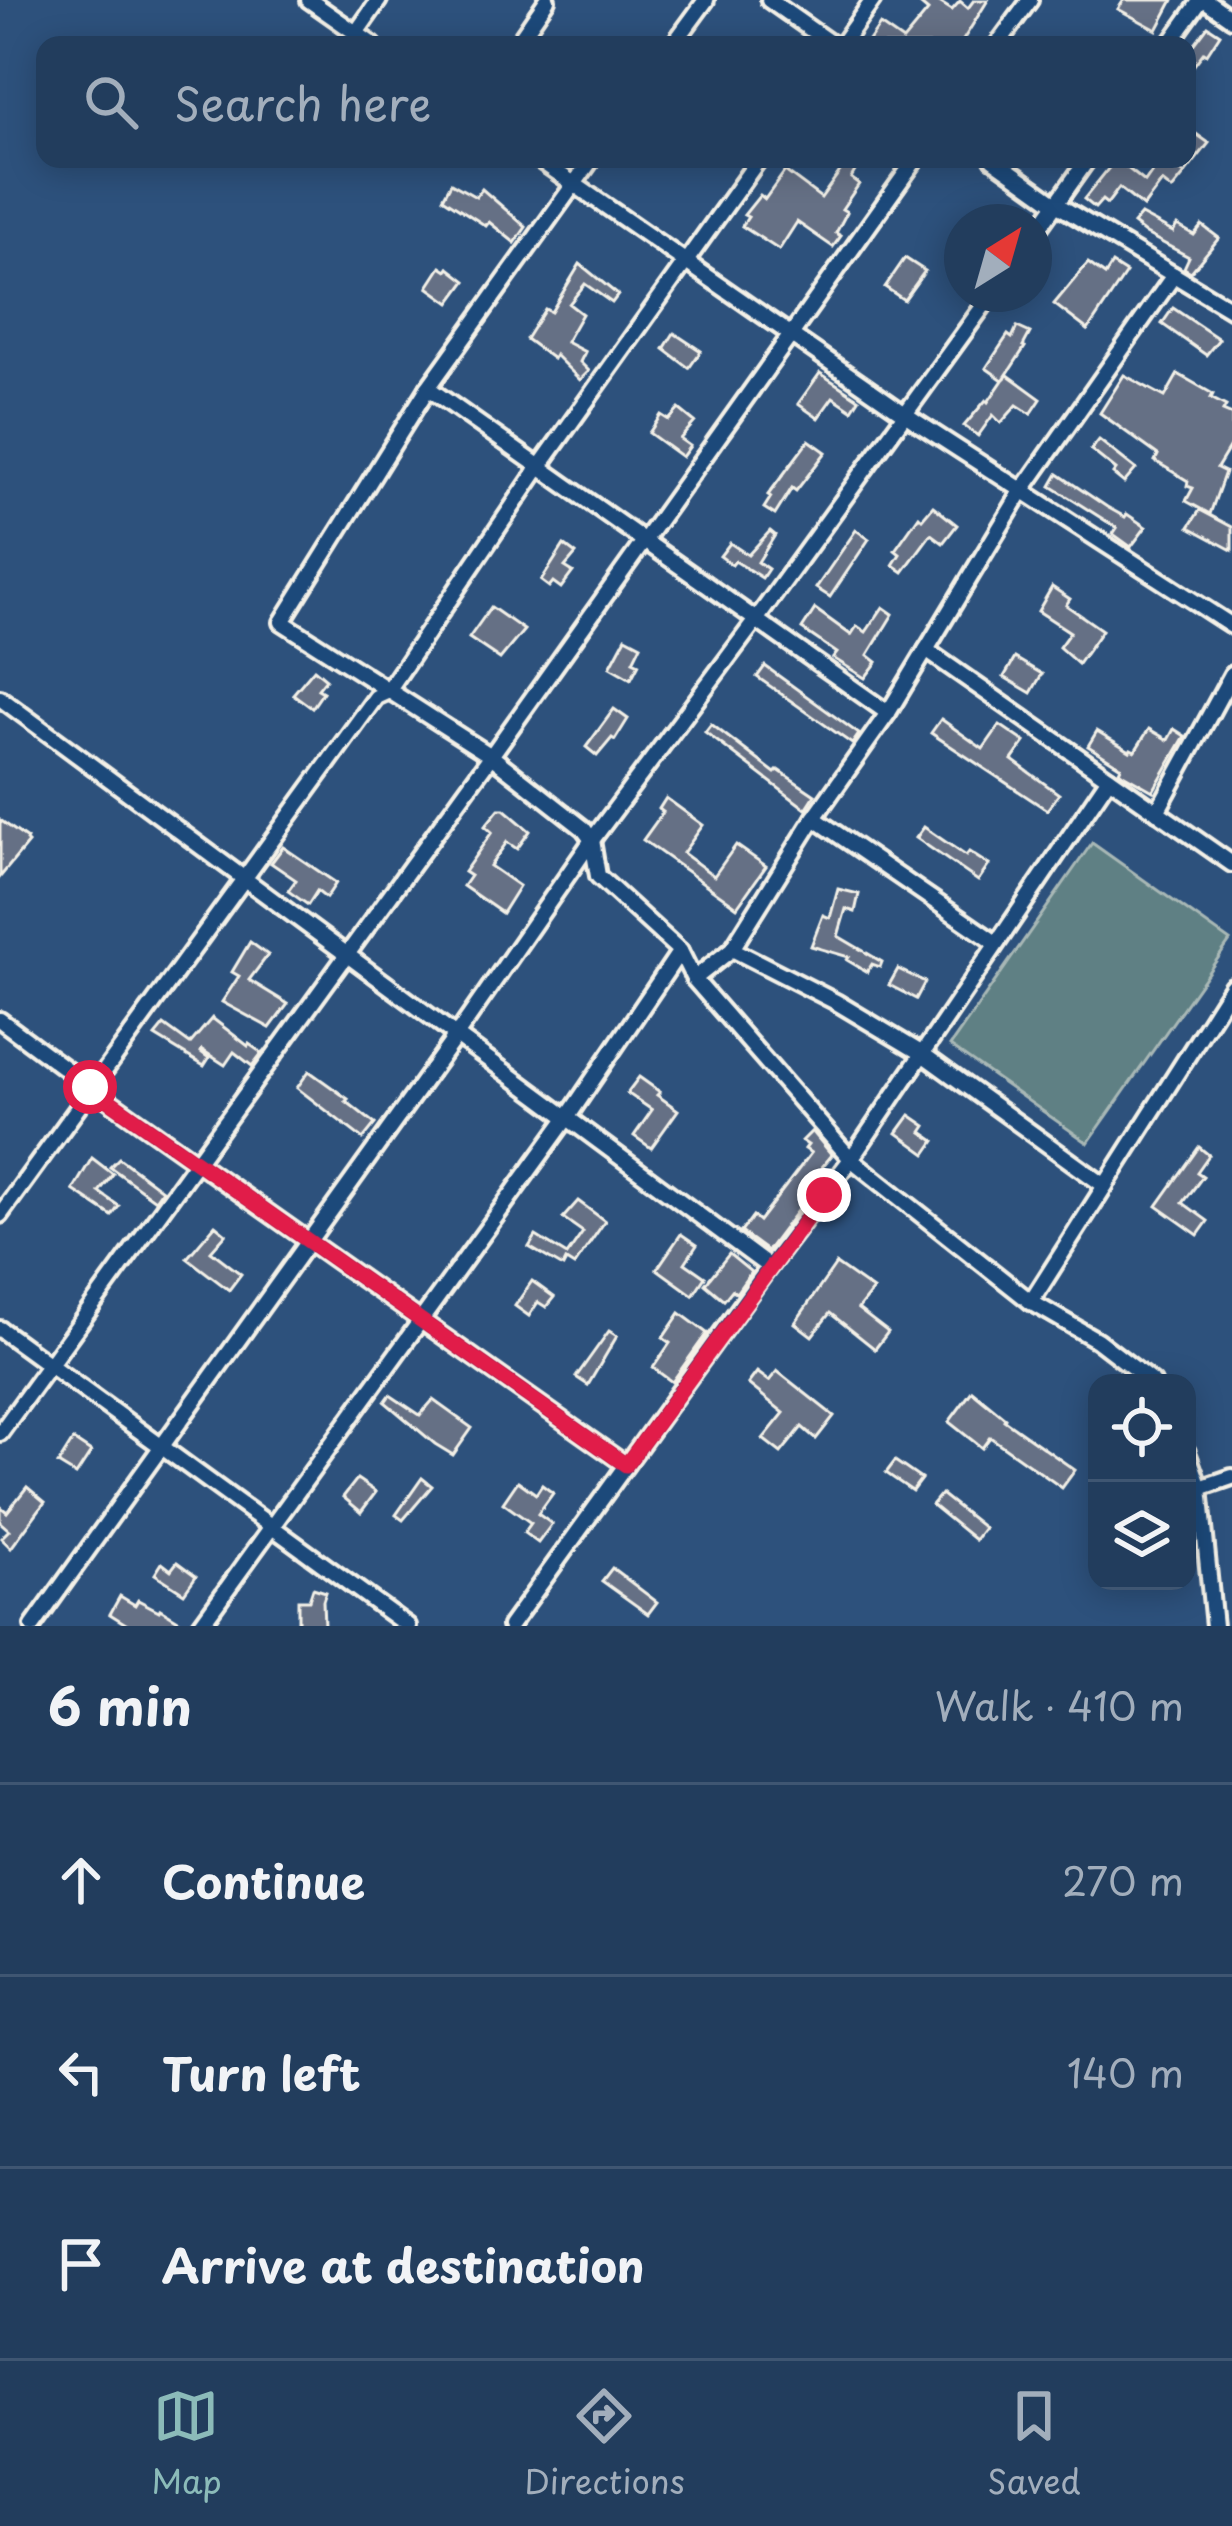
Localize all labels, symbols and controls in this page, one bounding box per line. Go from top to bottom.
search box [36,36,1196,168]
text: Search here [174,68,431,136]
icon: search [78,69,144,135]
north arrow [944,204,1052,312]
route start [63,1060,117,1114]
route end [797,1168,851,1222]
map controls [1088,1374,1196,1590]
button: locate [1088,1374,1196,1482]
button: layers [1088,1482,1196,1590]
text: 6 min [48,1666,192,1743]
text: Walk · 410 m [935,1675,1184,1734]
text: Continue [162,1846,365,1914]
icon: ahead [48,1847,114,1913]
text: 270 m [1062,1850,1184,1909]
text: Turn left [162,2038,361,2106]
icon: left [48,2039,114,2105]
text: 140 m [1067,2042,1184,2101]
text: Arrive at destination [162,2230,645,2298]
icon: arrive [48,2231,114,2297]
tab: Map [151,2383,222,2505]
tab: Directions [524,2383,685,2505]
tab: Saved [987,2383,1081,2505]

